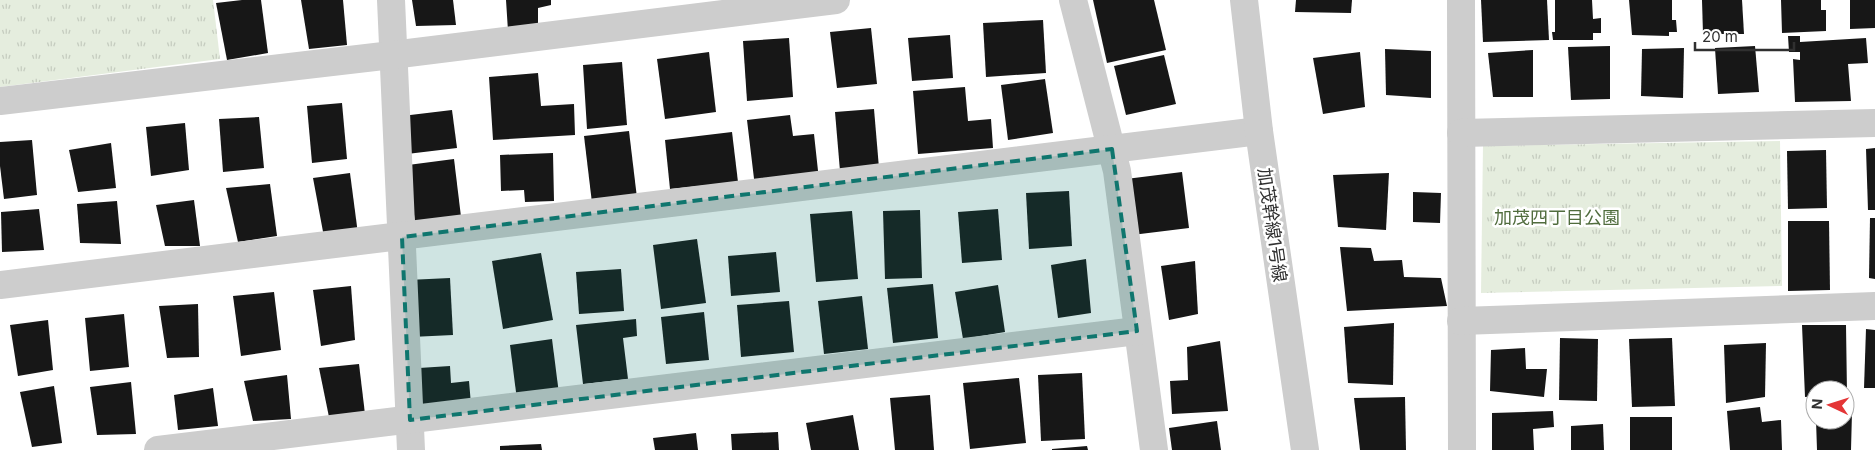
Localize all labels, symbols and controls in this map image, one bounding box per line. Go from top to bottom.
scale bar [1695,20,1794,52]
text: 20 m [1702,27,1738,46]
street label: 加茂幹線1号線 [1254,166,1291,283]
park label: 加茂四丁目公園 [1494,207,1620,228]
north arrow [1805,380,1855,430]
text: N [1808,398,1825,410]

